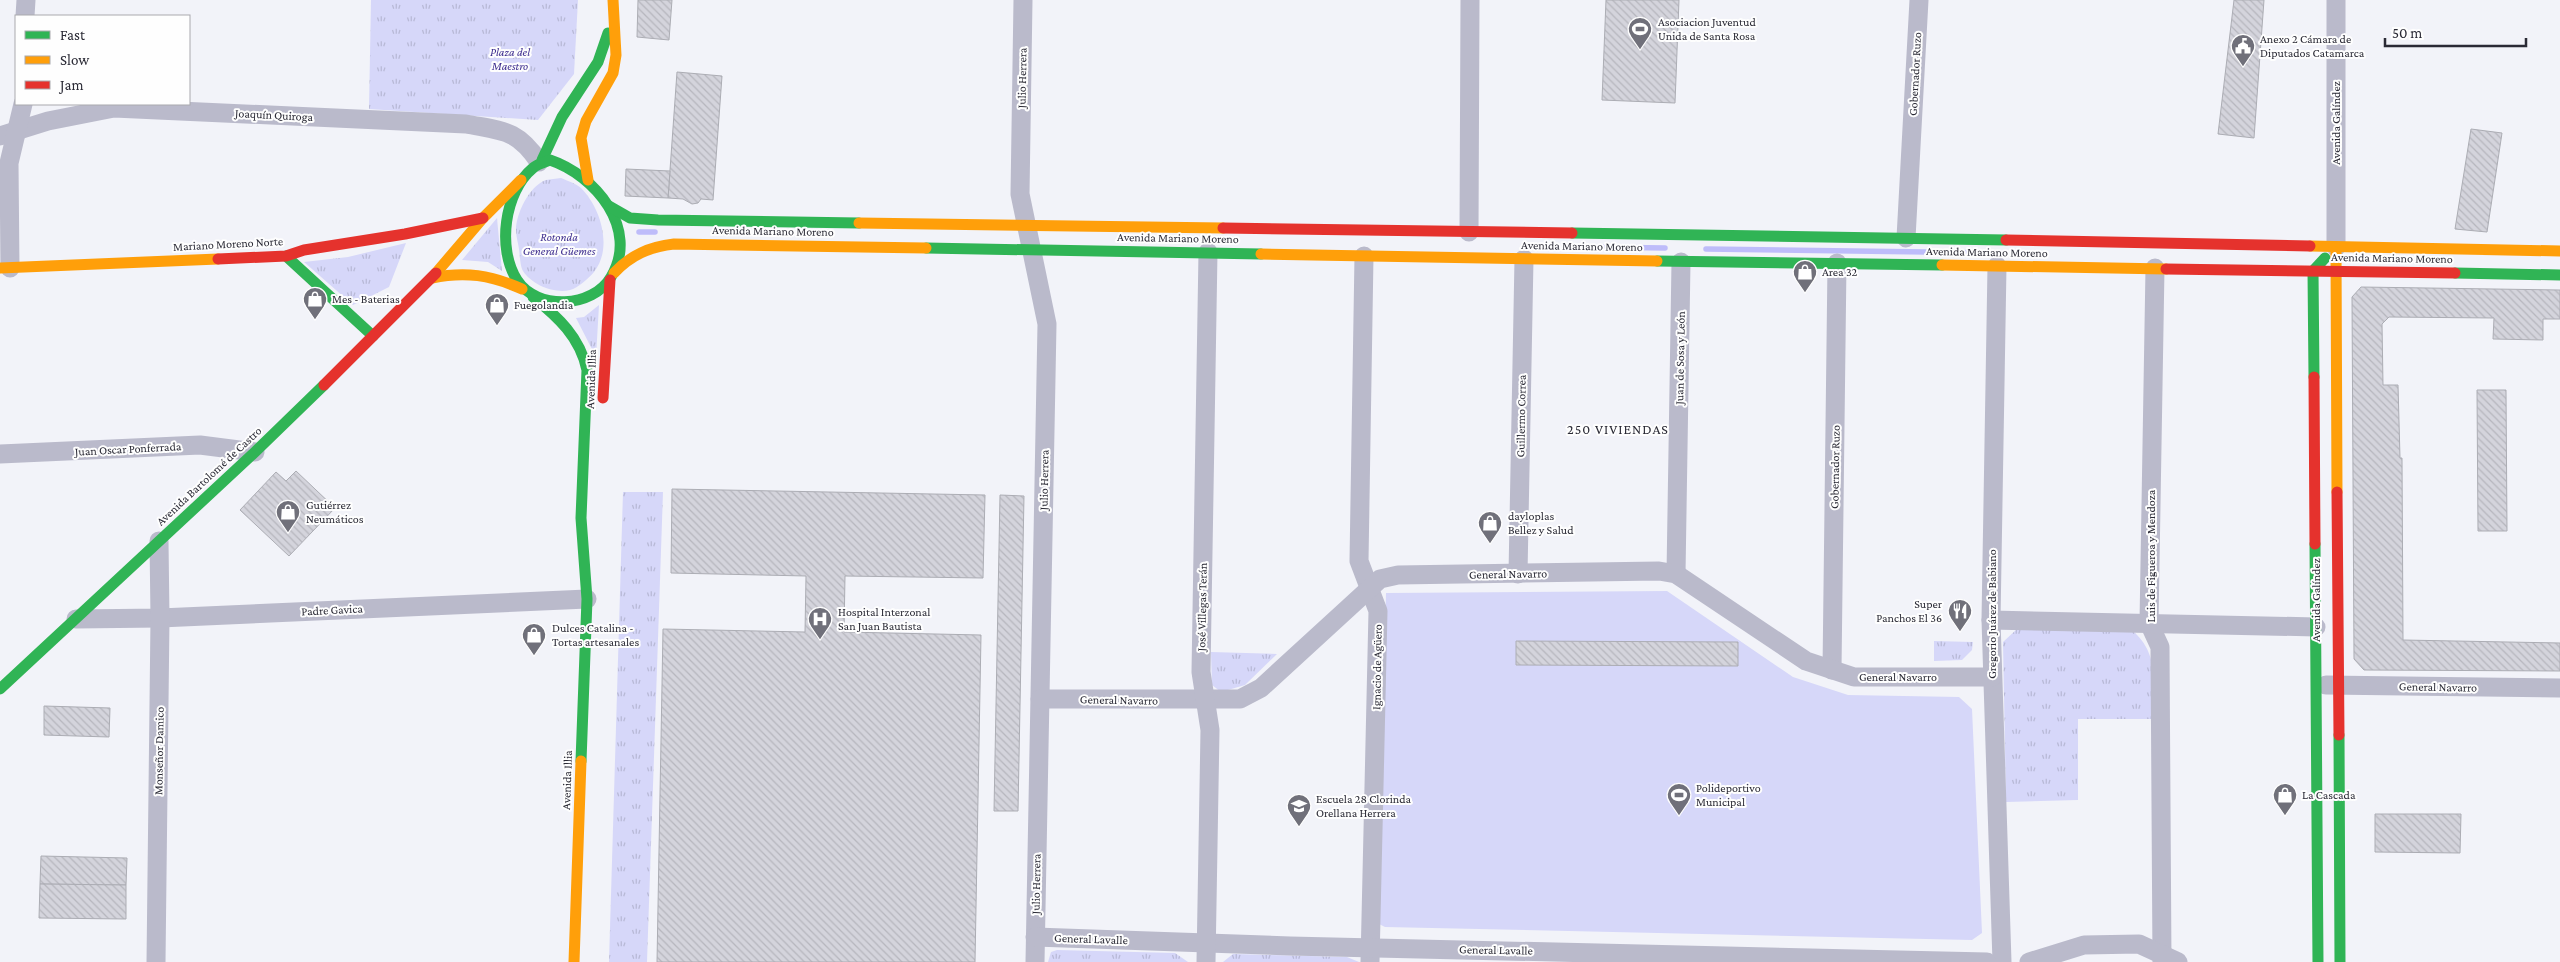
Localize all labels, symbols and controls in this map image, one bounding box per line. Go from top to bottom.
legend [15,15,190,105]
place label: Asociacion Juventud Unida de Santa Rosa [1658,15,1756,43]
scale bar [2385,15,2526,47]
sports icon: Asociacion Juventud Unida de Santa Rosa [1627,16,1653,50]
text: 50 m [2392,25,2422,41]
text: Fast [60,27,86,43]
street label: Gobernador Ruzo [1906,32,1924,116]
place label: Anexo 2 Cámara de Diputados Catamarca [2260,32,2365,60]
public building icon: Anexo 2 Cámara de Diputados Catamarca [2230,33,2256,67]
park label: Plaza del Maestro [490,45,531,73]
street label: Julio Herrera [1014,47,1030,109]
text: Slow [60,52,90,68]
text: Jam [58,77,83,94]
street label: Avenida Galíndez [2329,81,2343,165]
street label: Joaquín Quiroga [234,106,314,124]
street label: Avenida Mariano Moreno [712,223,834,239]
park label: Rotonda General Güemes [523,230,596,258]
street label: Avenida Mariano Moreno [1117,230,1239,246]
street label: Mariano Moreno Norte [173,234,283,254]
street label: Avenida Mariano Moreno [1521,238,1643,254]
street label: Avenida Mariano Moreno [1926,244,2048,260]
street label: Avenida Mariano Moreno [2331,250,2453,266]
shop icon: Area 32 [1792,259,1818,293]
place label: Area 32 [1822,265,1858,279]
shop icon: Mes - Baterias [302,286,328,320]
place label: Mes - Baterias [332,292,400,306]
shop icon: Fuegolandia [484,292,510,326]
place label: Fuegolandia [514,298,574,312]
street label: Juan de Sosa y León [1672,311,1688,406]
street label: Avenida Illia [583,349,599,409]
street label: Guillermo Correa [1513,374,1529,458]
district label: 250 VIVIENDAS [1567,421,1669,437]
street label: Avenida Bartolomé de Castro [154,424,264,528]
street label: Gobernador Ruzo [1827,425,1843,509]
street label: Juan Oscar Ponferrada [73,439,182,459]
street label: Julio Herrera [1036,449,1052,511]
street label: Luis de Figueroa y Mendoza [2144,489,2158,622]
place label: Gutiérrez Neumáticos [306,498,364,526]
shop icon: Gutiérrez Neumáticos [275,499,301,533]
place label: dayloplas Bellez y Salud [1508,509,1574,537]
shop icon: dayloplas Bellez y Salud [1477,510,1503,544]
street label: Gregorio Juárez de Babiano [1985,549,1999,679]
street label: Avenida Galíndez [2309,558,2323,642]
street label: José Villegas Terán [1194,562,1210,652]
street label: General Navarro [1469,566,1547,582]
place label: Super Panchos El 36 [1876,597,1943,625]
restaurant icon: Super Panchos El 36 [1947,598,1973,632]
street label: Padre Gavica [301,601,364,619]
place label: Hospital Interzonal San Juan Bautista [838,605,930,633]
hospital icon: Hospital Interzonal San Juan Bautista [807,606,833,640]
place label: Dulces Catalina - Tortas artesanales [552,621,639,649]
shop icon: Dulces Catalina - Tortas artesanales [521,622,547,656]
street label: Ignacio de Agüero [1369,624,1385,710]
street label: General Navarro [1859,670,1937,684]
street label: General Navarro [2399,679,2477,695]
street label: General Navarro [1080,692,1158,708]
street label: Monseñor Damico [151,707,167,795]
street label: Avenida Illia [559,750,575,810]
place label: Polideportivo Municipal [1696,781,1761,809]
sports icon: Polideportivo Municipal [1666,782,1692,816]
shop icon: La Cascada [2272,782,2298,816]
place label: La Cascada [2302,788,2356,802]
place label: Escuela 28 Clorinda Orellana Herrera [1316,792,1412,820]
school or university icon: Escuela 28 Clorinda Orellana Herrera [1286,793,1312,827]
street label: Julio Herrera [1028,853,1044,915]
street label: General Lavalle [1054,931,1128,947]
street label: General Lavalle [1459,942,1533,958]

